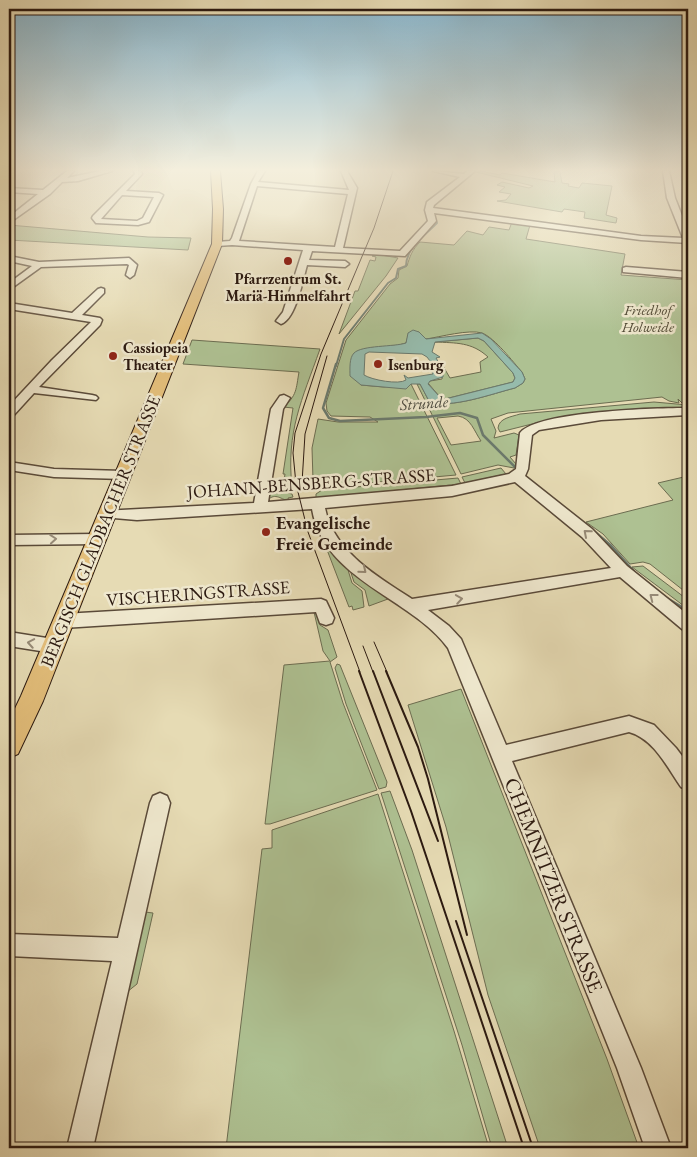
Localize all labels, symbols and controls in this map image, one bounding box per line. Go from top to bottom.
marker: Pfarrzentrum St. Mariä-Himmelfahrt [282,255,294,267]
place label: Pfarrzentrum St. Mariä-Himmelfahrt [225,269,351,305]
park label: Friedhof Holweide [621,300,675,336]
place label: Cassiopeia Theater [123,338,189,374]
marker: Cassiopeia Theater [107,350,119,362]
place label: Isenburg [388,355,444,374]
marker: Isenburg [372,358,384,370]
water label: Strunde [398,391,449,415]
street label: BERGISCH GLADBACHER STRASSE [35,392,165,670]
street label: JOHANN-BENSBERG-STRASSE [184,463,436,503]
place label: Evangelische Freie Gemeinde [276,511,393,555]
marker: Evangelische Freie Gemeinde [260,526,272,538]
one-way arrow [583,530,592,539]
one-way arrow [49,534,57,545]
one-way arrow [357,565,366,573]
street label: VISCHERINGSTRASSE [106,575,290,611]
one-way arrow [455,594,464,604]
one-way arrow [650,595,659,603]
one-way arrow [26,639,35,649]
street label: CHEMNITZER STRASSE [498,773,610,997]

